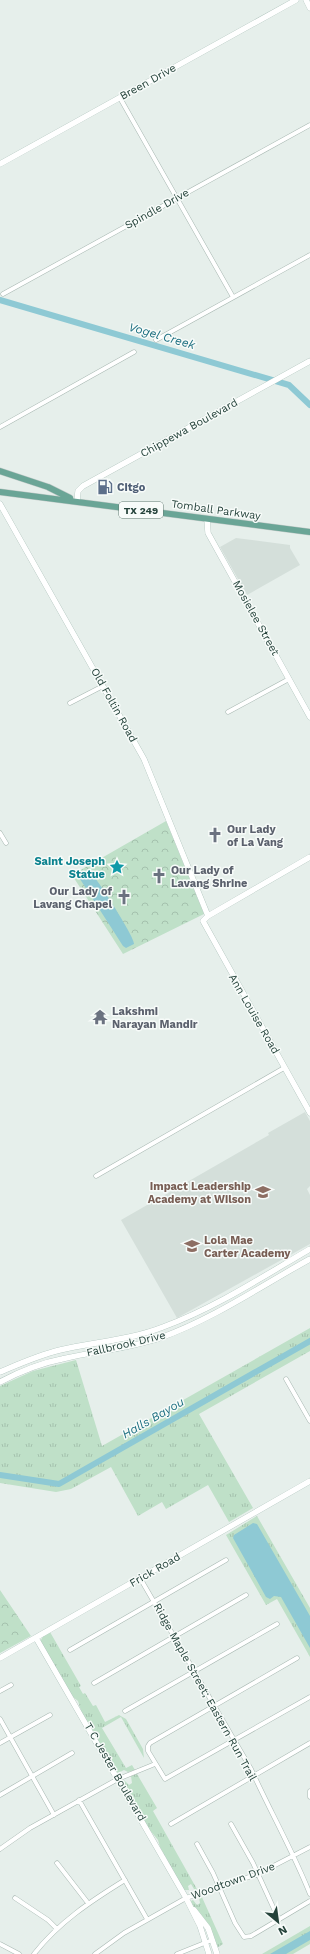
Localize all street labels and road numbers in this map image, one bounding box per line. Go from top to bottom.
street label: Breen Drive [118,61,178,103]
street label: Spindle Drive [123,186,191,232]
street label: Chippewa Boulevard [138,396,240,460]
street label: Tomball Parkway [171,497,262,523]
road number: TX 249 [119,502,163,518]
street label: Mosielee Street [230,578,282,658]
street label: Old Foltin Road [88,666,140,744]
street label: Ann Louise Road [226,972,282,1056]
street label: Fallbrook Drive [85,1329,167,1359]
street label: Frick Road [127,1550,183,1590]
street label: Ridge Maple Street; Eastern Run Trail [151,1601,260,1784]
street label: T C Jester Boulevard [81,1720,149,1824]
street label: Woodtown Drive [189,1860,277,1902]

